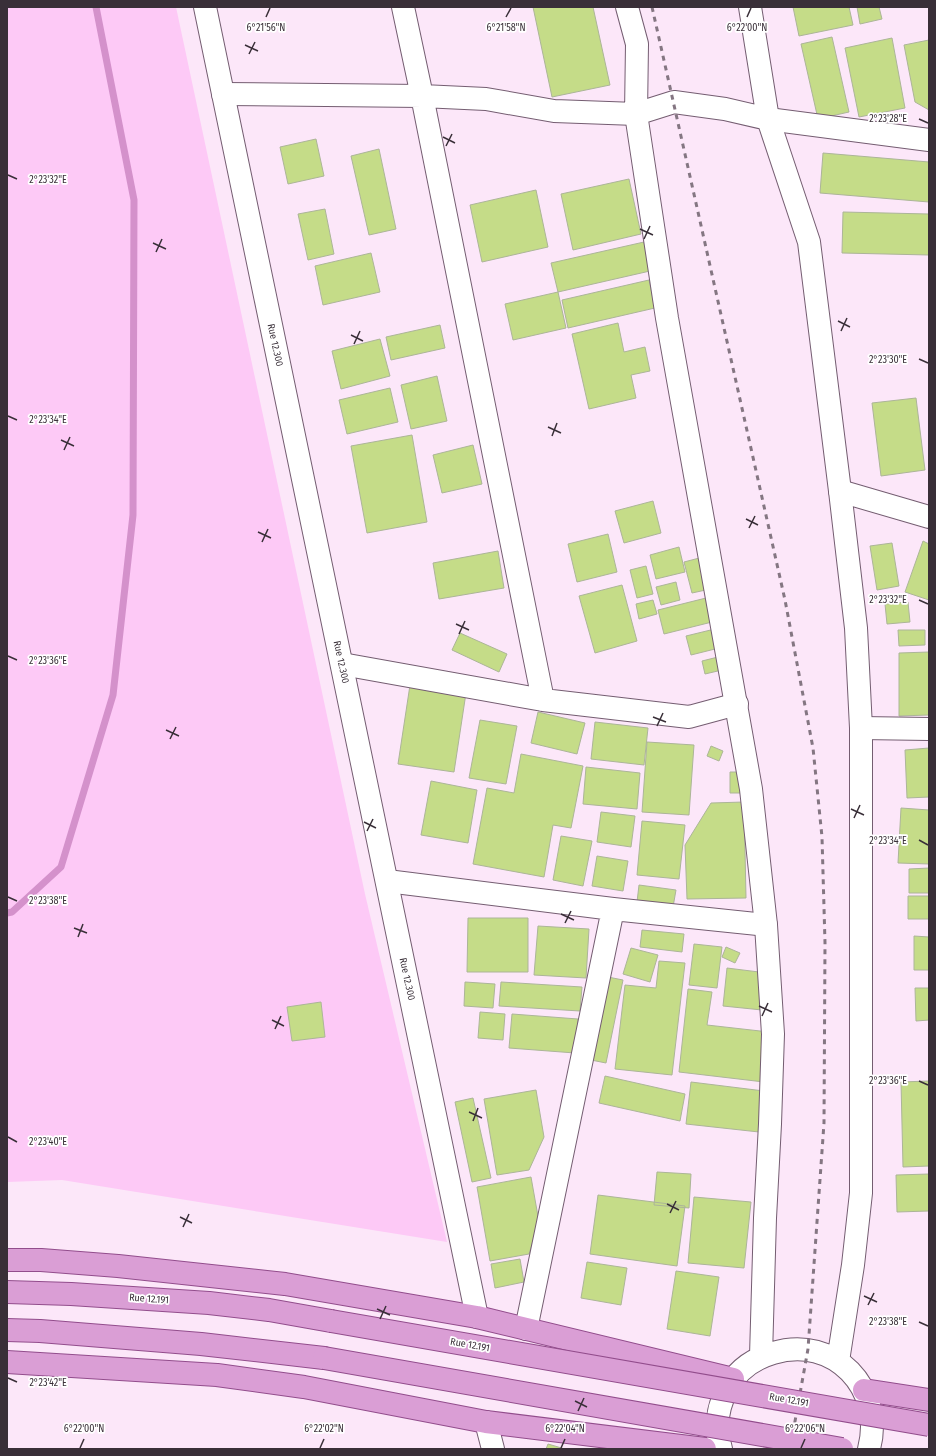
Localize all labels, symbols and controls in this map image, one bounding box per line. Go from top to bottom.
text: 6°21'56"N [247,22,285,34]
text: 6°21'58"N [487,22,525,34]
text: 6°22'00"N [727,22,767,34]
text: 2°23'28"E [869,113,907,125]
text: 2°23'32"E [29,174,67,186]
street label: Rue 12.300 [265,323,285,367]
text: 2°23'30"E [869,354,907,366]
text: 2°23'34"E [29,414,67,426]
text: 2°23'32"E [869,594,907,606]
street label: Rue 12.300 [331,640,351,684]
text: 2°23'36"E [29,655,67,667]
text: 2°23'34"E [869,835,907,847]
text: 2°23'38"E [29,895,67,907]
street label: Rue 12.300 [397,957,417,1001]
text: 2°23'36"E [869,1075,907,1087]
text: 2°23'40"E [29,1136,67,1148]
street label: Rue 12.191 [129,1292,169,1306]
text: 2°23'38"E [869,1316,907,1328]
street label: Rue 12.191 [449,1336,491,1354]
text: 2°23'42"E [29,1377,67,1389]
street label: Rue 12.191 [768,1391,810,1409]
text: 6°22'00"N [64,1423,104,1435]
text: 6°22'02"N [304,1423,344,1435]
text: 6°22'04"N [545,1423,585,1435]
text: 6°22'06"N [785,1423,825,1435]

